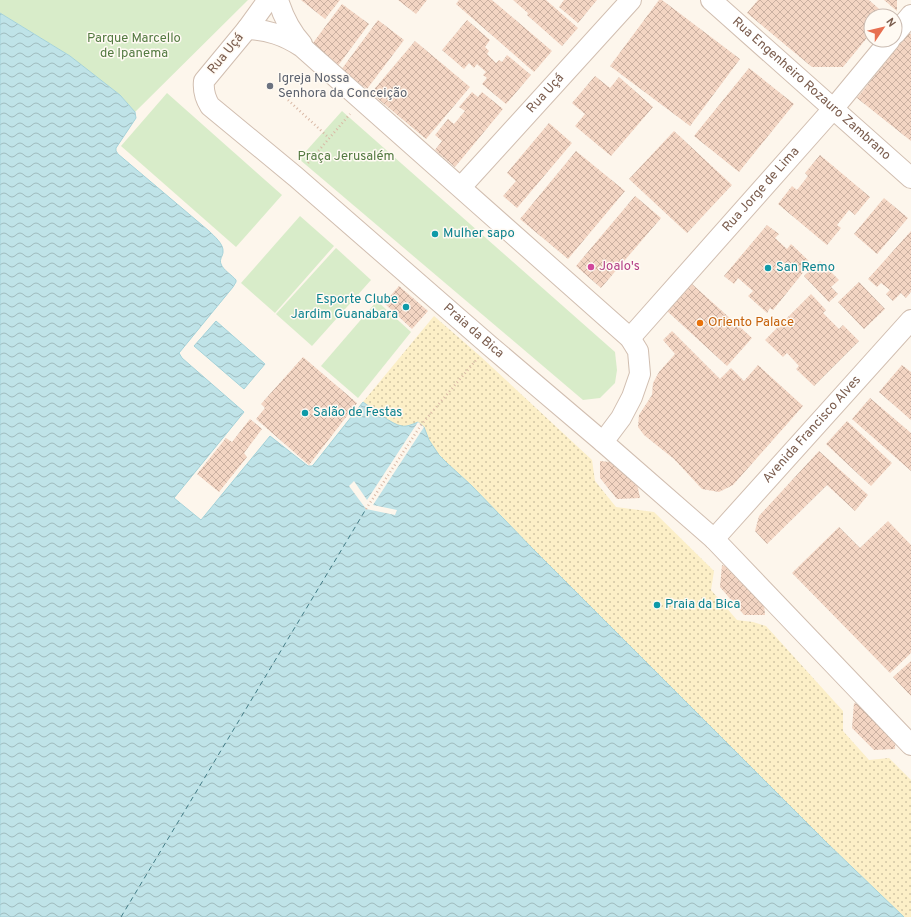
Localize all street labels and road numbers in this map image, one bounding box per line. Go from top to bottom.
street label: Rua Engenheiro Rozauro Zambrano [728,14,894,164]
street label: Rua Uçá [205,30,247,78]
street label: Rua Uçá [524,70,568,117]
street label: Rua Jorge de Lima [720,144,803,236]
street label: Praia da Bica [440,301,507,362]
street label: Avenida Francisco Alves [760,373,865,487]

